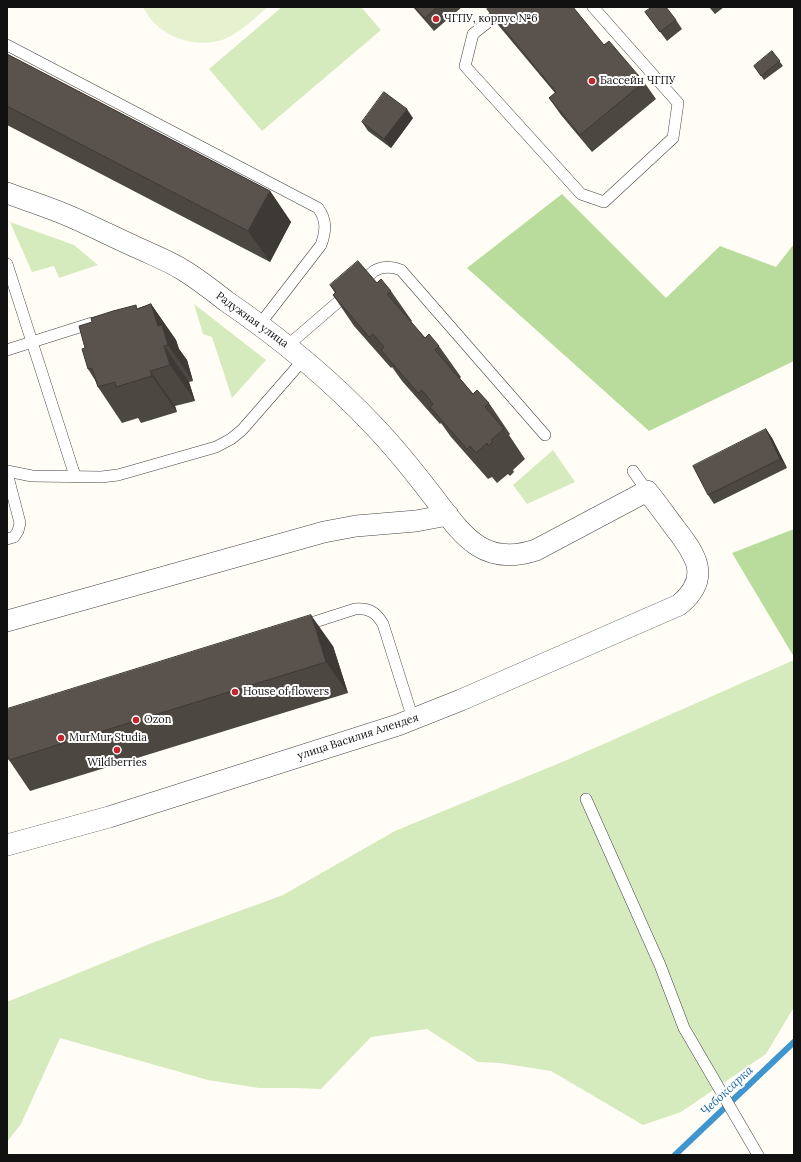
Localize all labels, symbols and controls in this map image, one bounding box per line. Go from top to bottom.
place label: ЧГПУ, корпус №6 [444,12,538,26]
marker: ЧГПУ, корпус №6 [431,14,441,24]
place label: Бассейн ЧГПУ [600,74,676,88]
marker: Бассейн ЧГПУ [587,76,597,86]
street label: Радужная улица [213,289,291,351]
place label: House of flowers [243,685,329,699]
marker: House of flowers [230,687,240,697]
street label: улица Василия Алендея [296,711,420,763]
place label: Ozon [144,713,171,727]
marker: Ozon [131,715,141,725]
place label: MurMur Studia [69,731,147,745]
marker: MurMur Studia [56,733,66,743]
marker: Wildberries [112,745,122,755]
place label: Wildberries [87,756,147,770]
water label: Чебоксарка [698,1063,756,1119]

